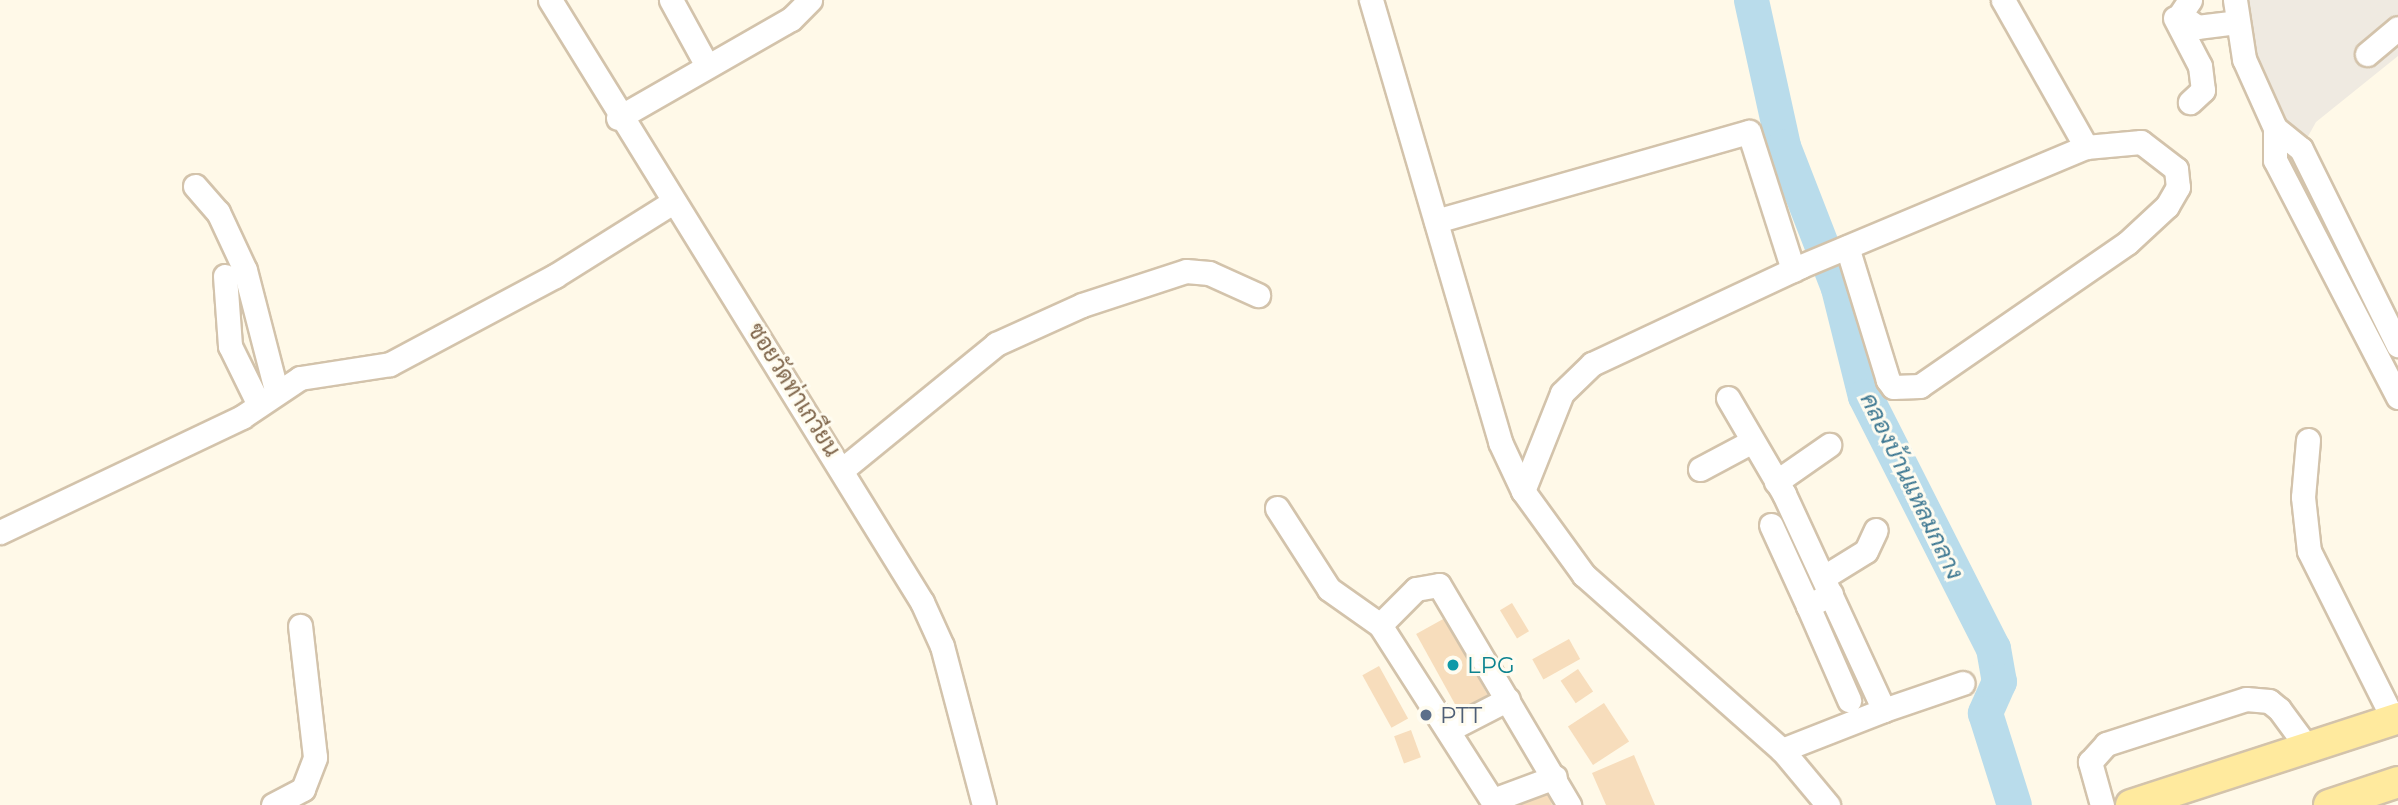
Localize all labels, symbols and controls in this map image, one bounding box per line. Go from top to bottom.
street label: ซอยวัดท่าเกวียน [742,318,846,462]
water label: คลองบ้านแหลมกลาง [1854,388,1970,584]
place label: LPG [1467,651,1515,679]
marker: LPG [1445,657,1461,673]
place label: PTT [1440,701,1482,729]
marker: PTT [1418,707,1434,723]

